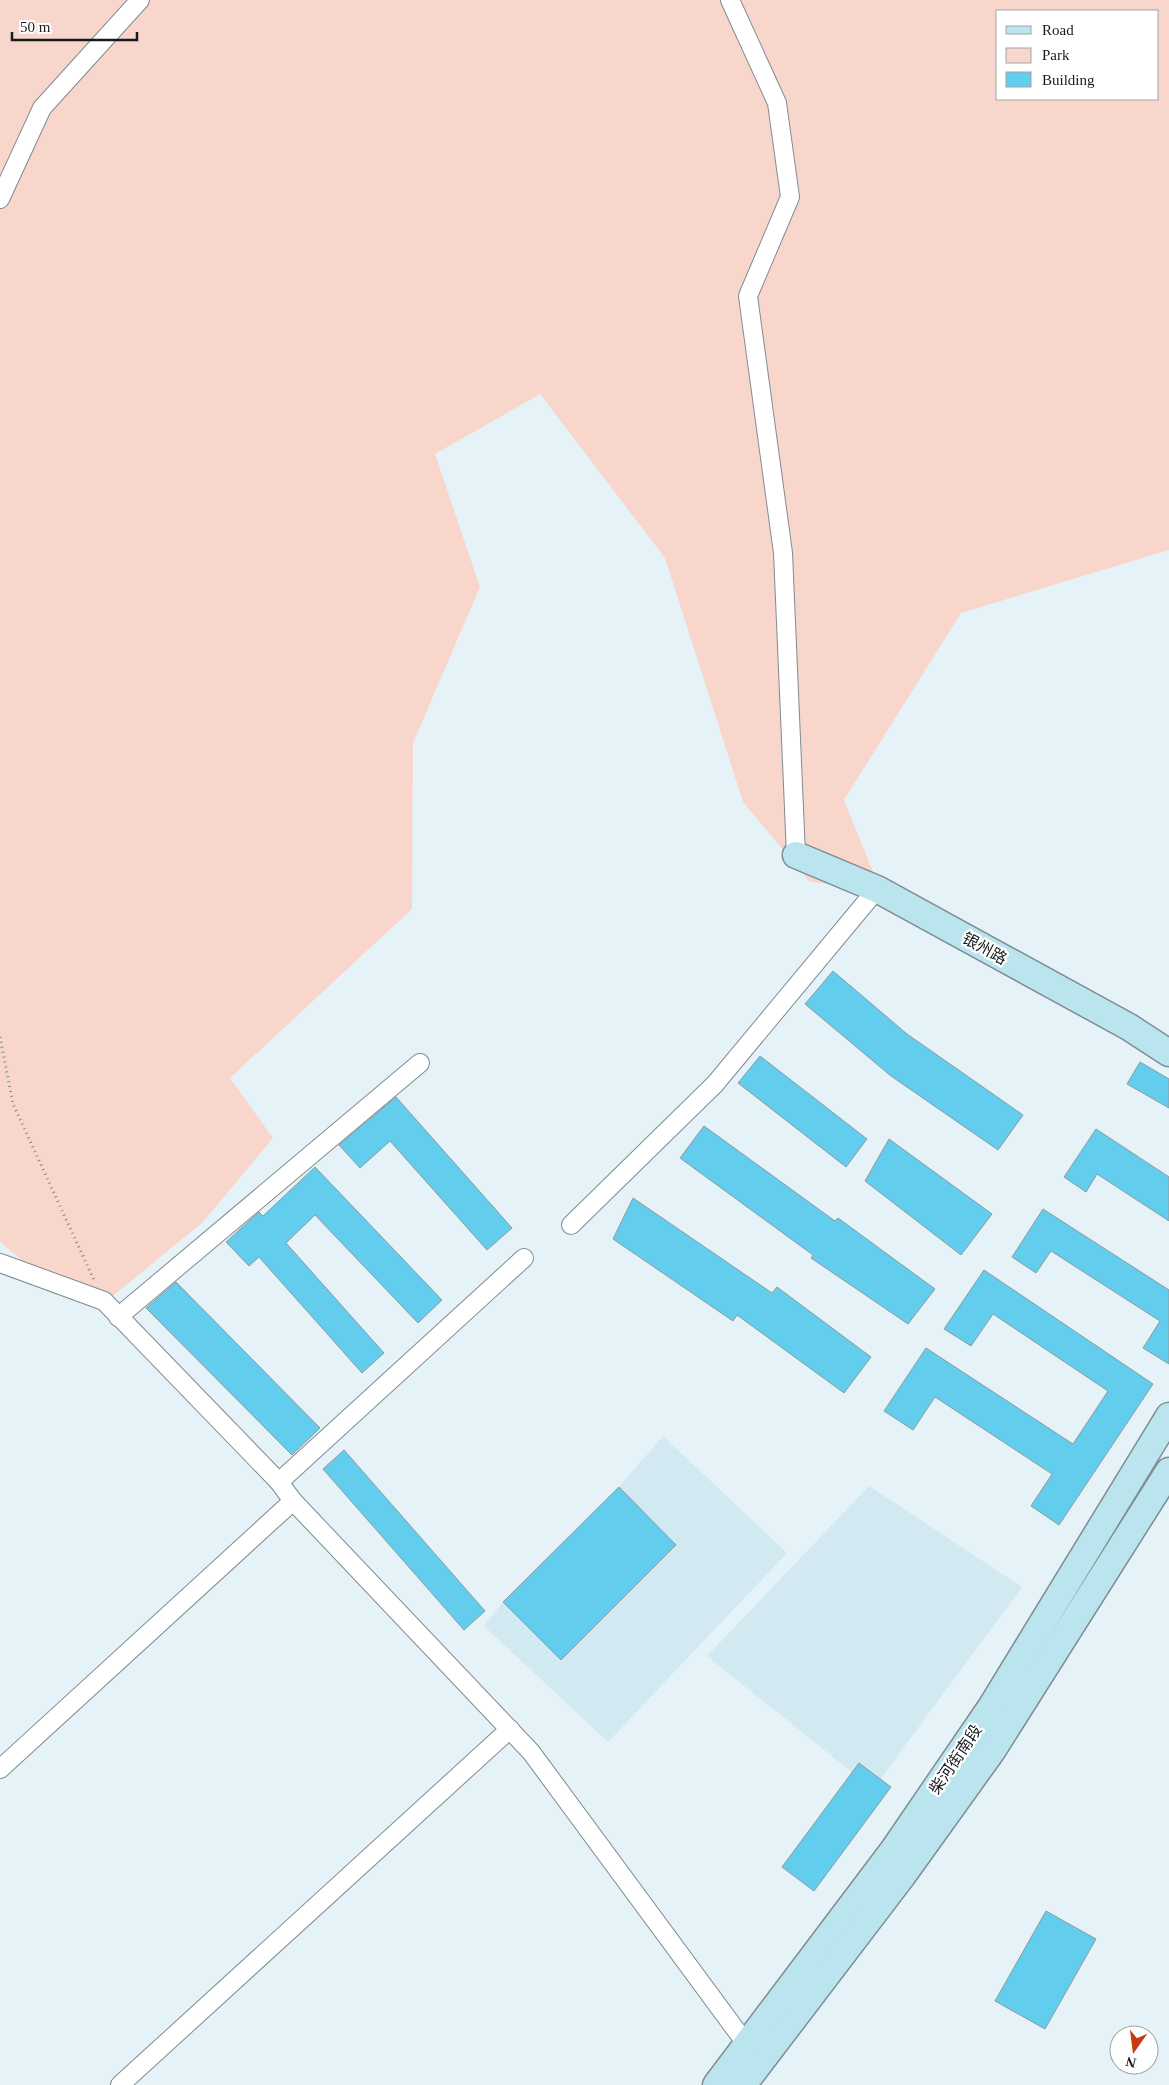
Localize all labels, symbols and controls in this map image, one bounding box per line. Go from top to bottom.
scale bar [12,10,138,42]
legend [996,10,1159,100]
text: 50 m [20,19,51,35]
text: Road [1042,22,1074,38]
text: Park [1042,47,1070,63]
text: Building [1042,72,1095,88]
street label: 银州路 [960,929,1010,968]
street label: 柴河街南段 [926,1721,985,1797]
north arrow [1109,2025,1159,2075]
text: N [1124,2054,1138,2071]

